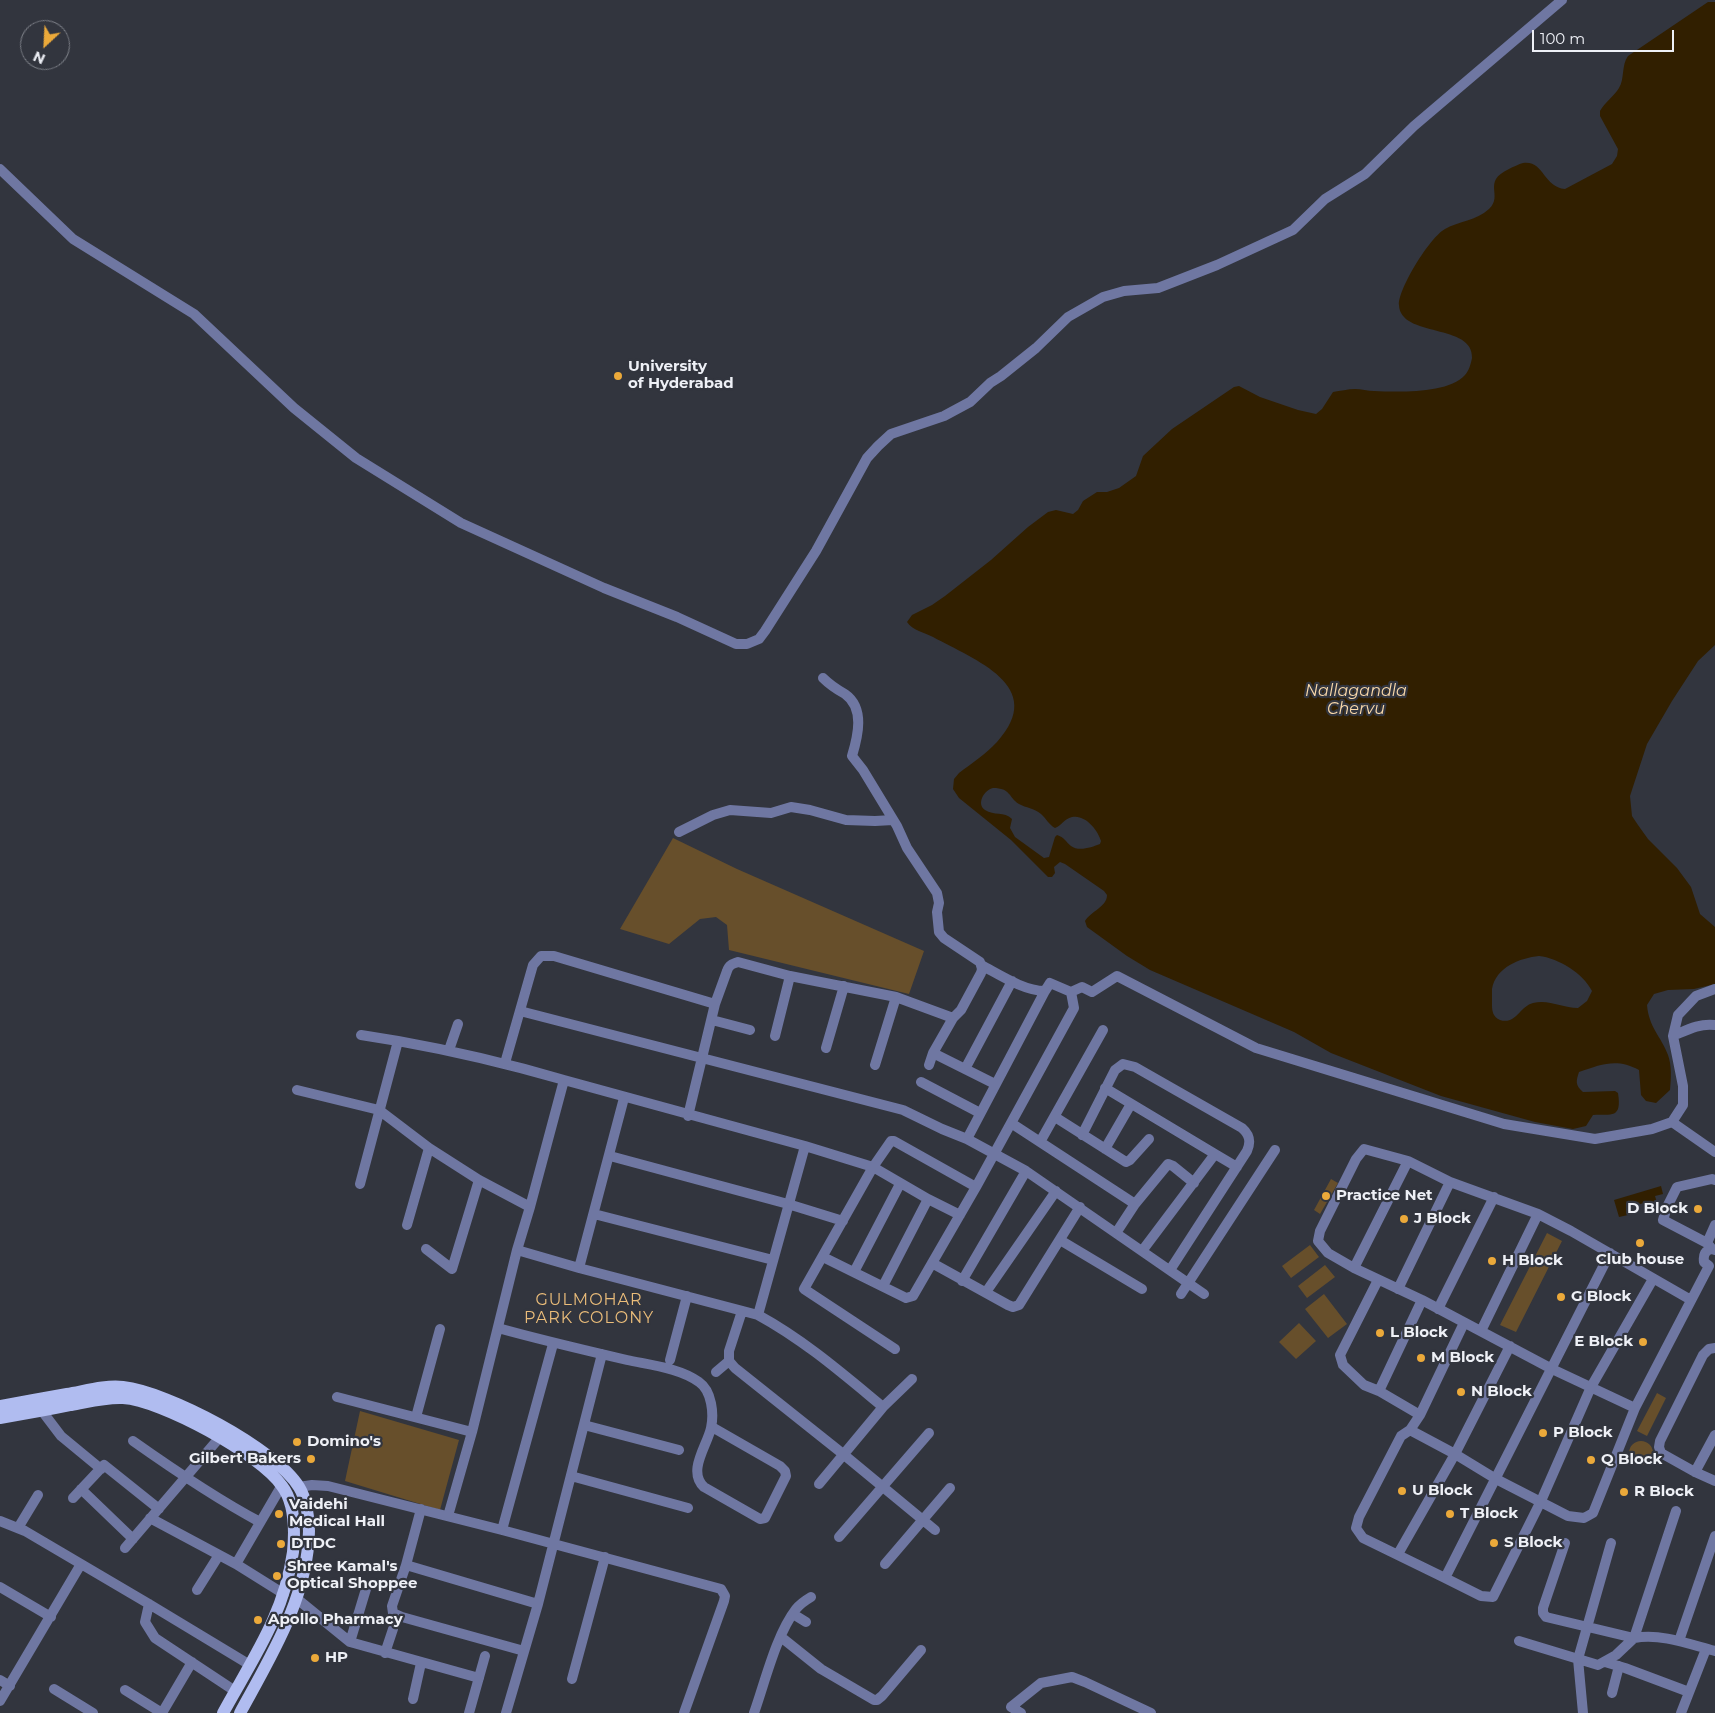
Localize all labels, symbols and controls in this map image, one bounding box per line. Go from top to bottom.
north arrow [20,20,70,70]
scale bar [1535,20,1678,52]
text: 100 m [1540,29,1585,48]
text: N [30,47,48,68]
place label: University of Hyderabad [628,358,734,393]
marker: University of Hyderabad [612,370,624,382]
water label: Nallagandla Chervu [1305,681,1407,719]
place label: Practice Net [1336,1187,1433,1205]
marker: Practice Net [1320,1190,1332,1202]
place label: D Block [1627,1200,1688,1218]
marker: D Block [1692,1203,1704,1215]
place label: J Block [1414,1210,1471,1228]
marker: J Block [1398,1213,1410,1225]
marker: Club house [1634,1237,1646,1249]
place label: Club house [1596,1251,1684,1269]
place label: H Block [1502,1252,1563,1270]
marker: H Block [1486,1255,1498,1267]
place label: G Block [1571,1288,1631,1306]
district label: GULMOHAR PARK COLONY [523,1290,655,1328]
marker: G Block [1555,1291,1567,1303]
place label: L Block [1390,1324,1448,1342]
marker: L Block [1374,1327,1386,1339]
place label: E Block [1574,1333,1633,1351]
marker: E Block [1637,1336,1649,1348]
place label: M Block [1431,1349,1494,1367]
marker: M Block [1415,1352,1427,1364]
place label: N Block [1471,1383,1532,1401]
marker: N Block [1455,1386,1467,1398]
place label: P Block [1553,1424,1613,1442]
marker: P Block [1537,1427,1549,1439]
place label: Domino's [307,1433,381,1451]
marker: Domino's [291,1436,303,1448]
place label: Gilbert Bakers [189,1450,301,1468]
place label: Q Block [1601,1451,1662,1469]
marker: Gilbert Bakers [305,1453,317,1465]
marker: Q Block [1585,1454,1597,1466]
place label: U Block [1412,1482,1473,1500]
place label: R Block [1634,1483,1694,1501]
marker: U Block [1396,1485,1408,1497]
marker: R Block [1618,1486,1630,1498]
place label: Vaidehi Medical Hall [289,1496,385,1531]
place label: T Block [1460,1505,1518,1523]
marker: Vaidehi Medical Hall [273,1508,285,1520]
marker: T Block [1444,1508,1456,1520]
place label: S Block [1504,1534,1562,1552]
place label: DTDC [291,1535,336,1553]
marker: S Block [1488,1537,1500,1549]
marker: DTDC [275,1538,287,1550]
place label: Shree Kamal's Optical Shoppee [287,1558,417,1593]
marker: Shree Kamal's Optical Shoppee [271,1570,283,1582]
place label: Apollo Pharmacy [268,1611,403,1629]
marker: Apollo Pharmacy [252,1614,264,1626]
place label: HP [325,1649,348,1667]
marker: HP [309,1652,321,1664]

